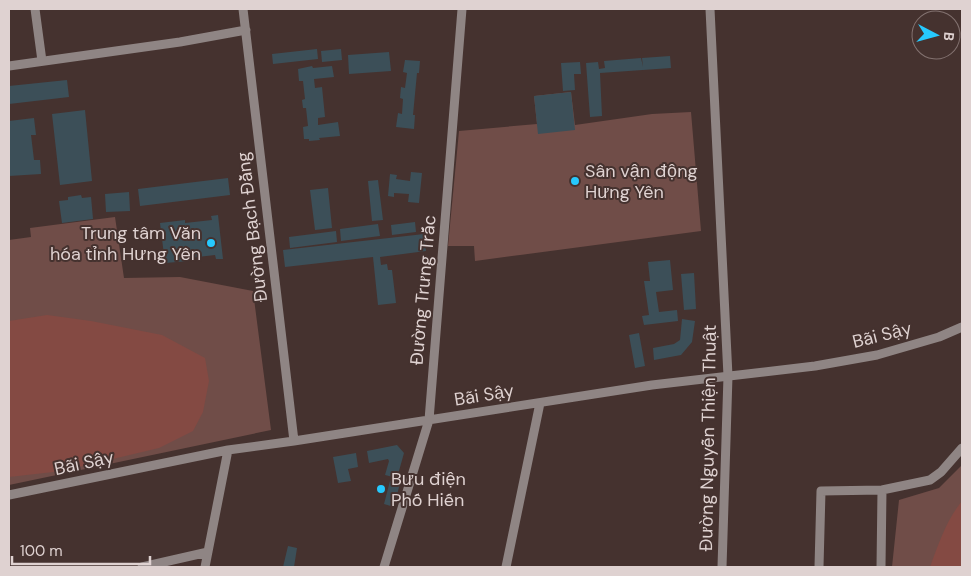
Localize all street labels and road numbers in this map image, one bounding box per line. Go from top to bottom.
street label: Đường Bạch Đằng [231,151,273,303]
street label: Đường Trưng Trắc [404,214,442,366]
street label: Bãi Sậy [850,316,914,354]
street label: Đường Nguyễn Thiện Thuật [694,324,722,552]
street label: Bãi Sậy [452,378,516,412]
street label: Bãi Sậy [52,445,116,481]

